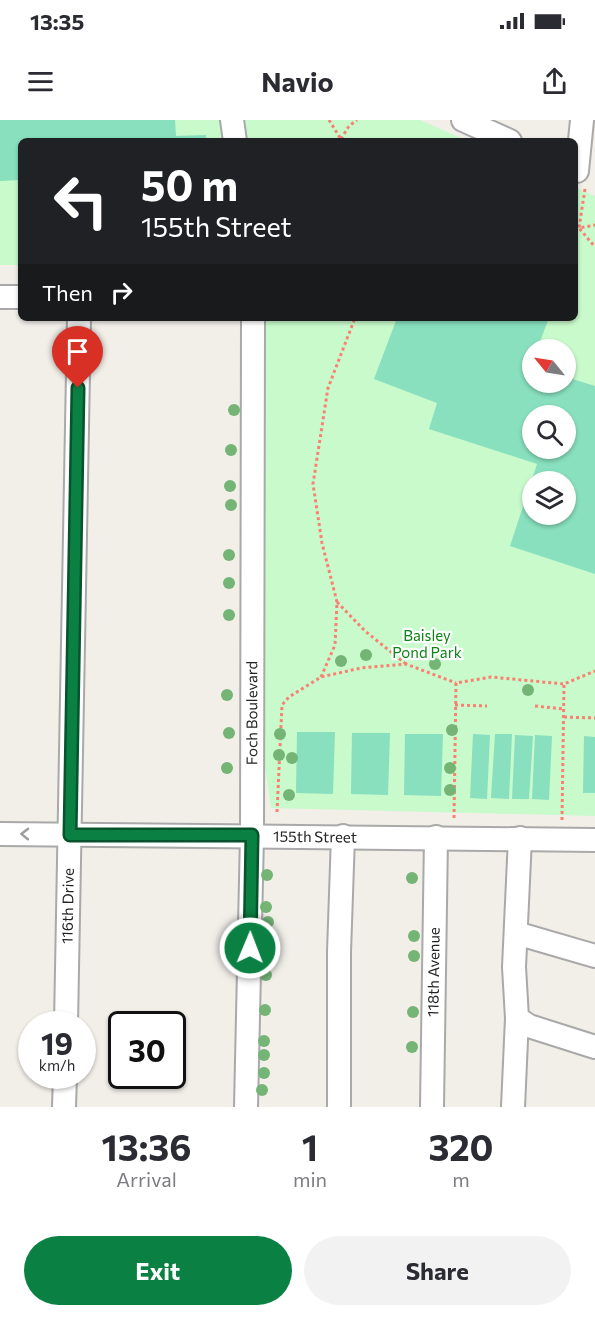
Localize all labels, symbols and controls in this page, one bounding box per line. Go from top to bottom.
text: 13:35 [30,8,84,35]
icon: menu [24,65,57,98]
text: Navio [261,65,334,98]
icon: share [538,65,571,98]
text: 50 m [141,158,238,210]
icon: left [42,162,120,240]
text: 155th Street [141,210,292,243]
icon: right [105,276,138,309]
text: Then [42,279,93,306]
pin [52,326,103,388]
icon: arrive [61,335,94,368]
north arrow [522,339,576,393]
map controls [522,339,576,525]
button: search [522,405,576,459]
button: layers [522,471,576,525]
park label: Baisley Pond Park [392,626,462,661]
street label: Foch Boulevard [242,661,260,765]
street label: 155th Street [273,827,357,846]
one-way arrow [21,828,30,840]
street label: 116th Drive [57,868,77,944]
position arrow [218,916,282,980]
street label: 118th Avenue [423,927,443,1017]
speed limit sign: 30 [108,1011,186,1089]
text: 19 [41,1024,73,1061]
text: km/h [39,1056,75,1074]
text: 13:36 [102,1124,191,1168]
text: 1 [302,1124,318,1168]
text: 320 [429,1124,493,1168]
text: Arrival [116,1167,177,1191]
text: min [293,1167,327,1191]
text: m [452,1167,470,1191]
button: Exit [24,1236,292,1305]
button: Share [304,1236,571,1305]

